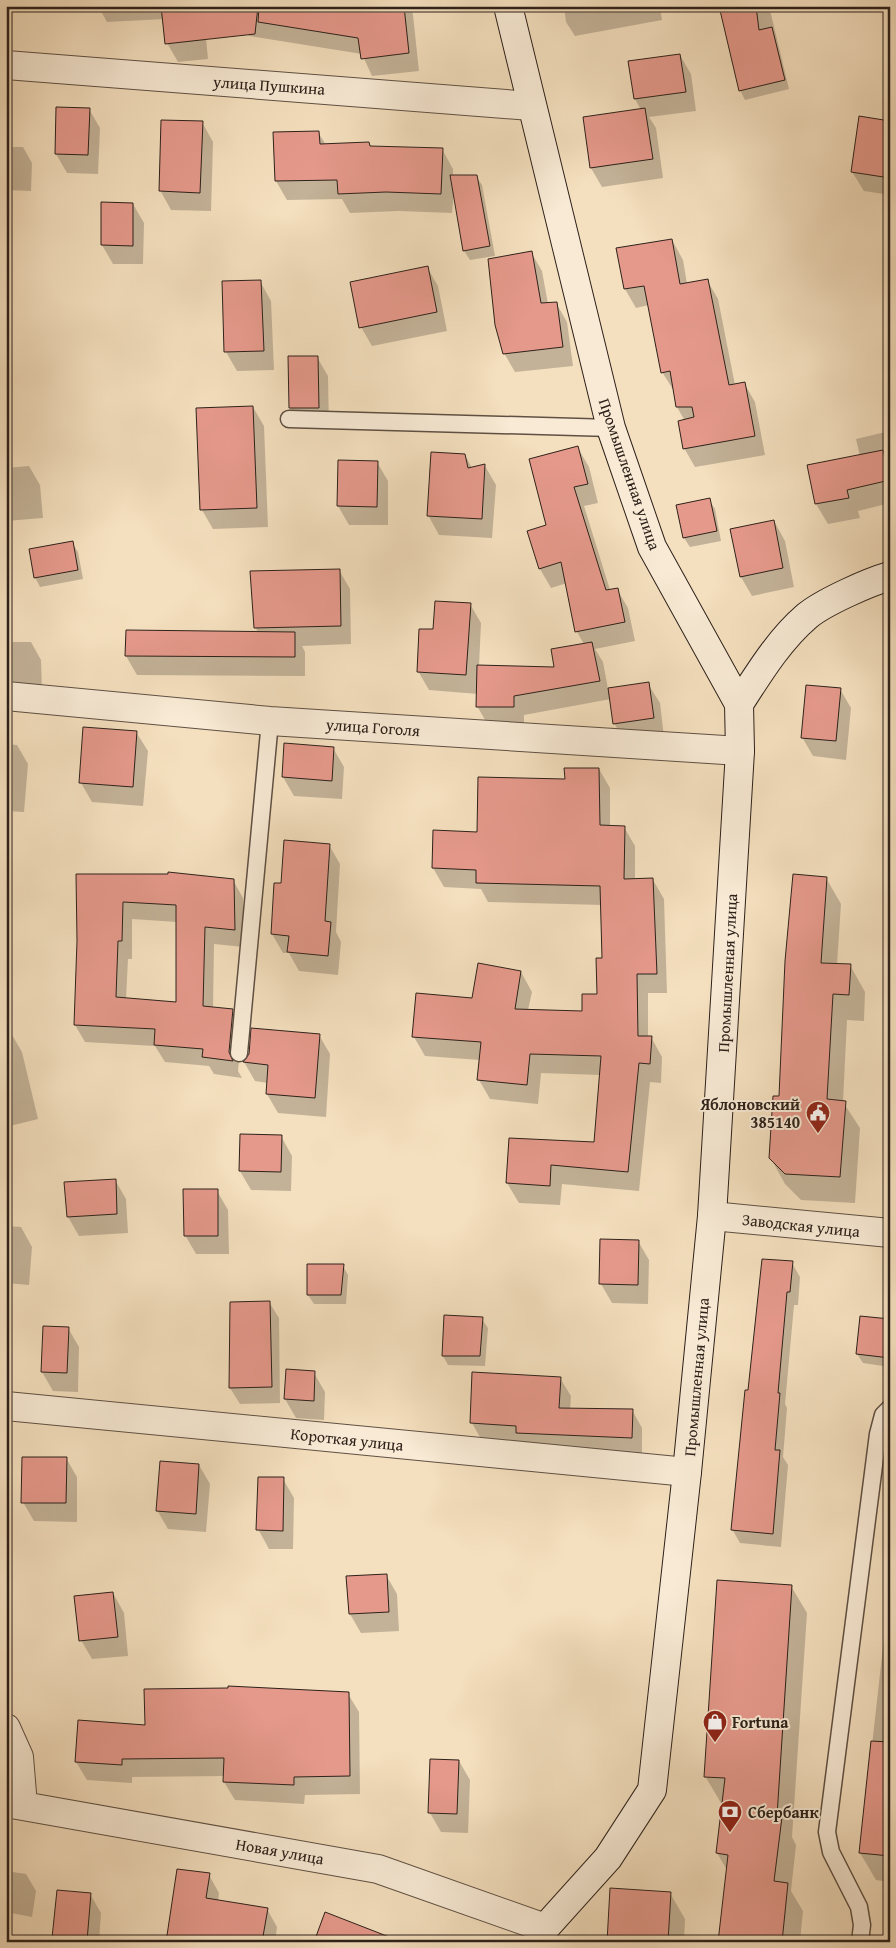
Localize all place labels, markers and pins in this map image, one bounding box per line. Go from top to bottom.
place label: Яблоновский 385140 [699,1092,800,1134]
public building icon: Яблоновский 385140 [805,1100,831,1134]
shop icon: Fortuna [702,1709,728,1743]
place label: Fortuna [732,1710,789,1734]
bank icon: Сбербанк [717,1799,743,1833]
place label: Сбербанк [748,1800,819,1824]

